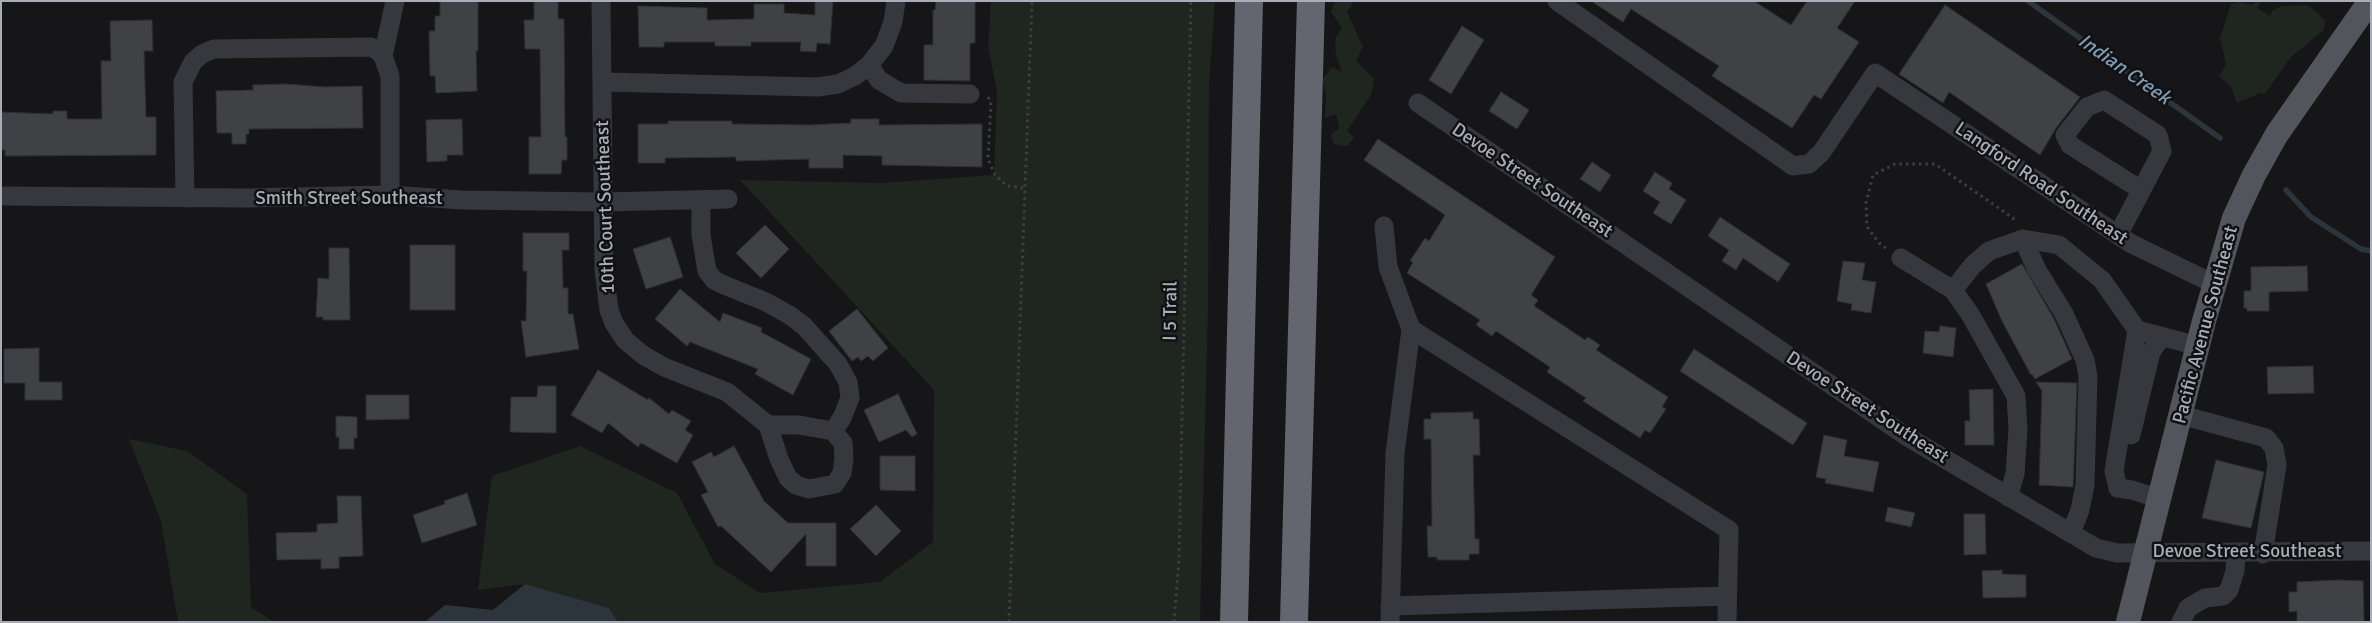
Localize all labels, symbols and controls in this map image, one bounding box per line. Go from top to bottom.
water label: Indian Creek [2073,29,2175,111]
street label: Langford Road Southeast [1950,118,2132,250]
street label: Devoe Street Southeast [1447,119,1617,243]
street label: 10th Court Southeast [592,120,620,294]
street label: Smith Street Southeast [255,188,443,210]
street label: Pacific Avenue Southeast [2169,224,2243,426]
street label: I 5 Trail [1159,281,1183,341]
street label: Devoe Street Southeast [1781,347,1953,469]
street label: Devoe Street Southeast [2152,541,2342,563]

